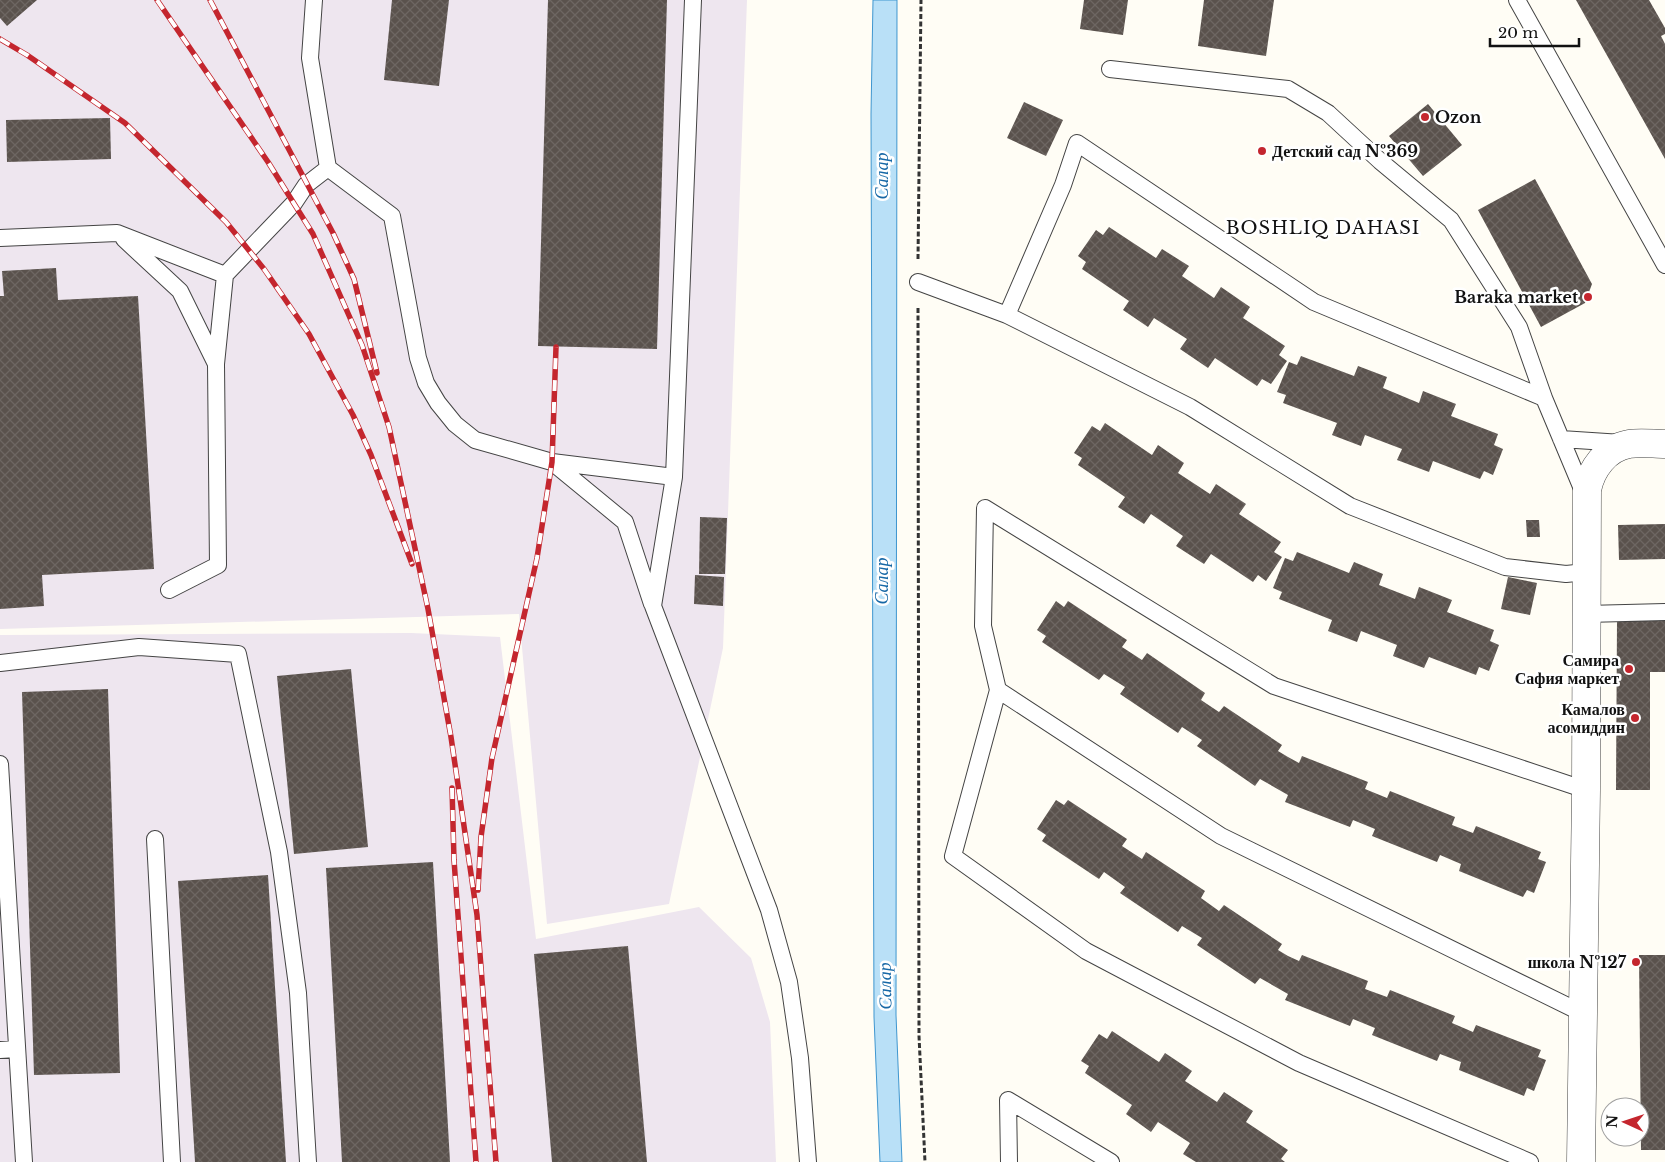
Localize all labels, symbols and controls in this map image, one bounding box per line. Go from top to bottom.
scale bar [1490,15,1579,47]
text: 20 m [1498,23,1538,42]
place label: Ozon [1435,107,1482,127]
marker: Ozon [1419,111,1431,123]
place label: Детский сад №369 [1272,141,1418,161]
marker: Детский сад №369 [1256,145,1268,157]
water label: Салар [871,152,893,200]
district label: BOSHLIQ DAHASI [1226,217,1420,239]
place label: Baraka market [1454,287,1579,307]
marker: Baraka market [1582,291,1594,303]
water label: Салар [871,557,893,605]
place label: Самира Сафия маркет [1515,650,1619,688]
marker: Самира Сафия маркет [1623,663,1635,675]
place label: Камалов асомиддин [1547,699,1625,737]
marker: Камалов асомиддин [1629,712,1641,724]
place label: школа №127 [1528,952,1627,972]
marker: школа №127 [1630,956,1642,968]
water label: Салар [874,962,896,1010]
north arrow [1600,1097,1650,1147]
text: N [1603,1114,1621,1128]

